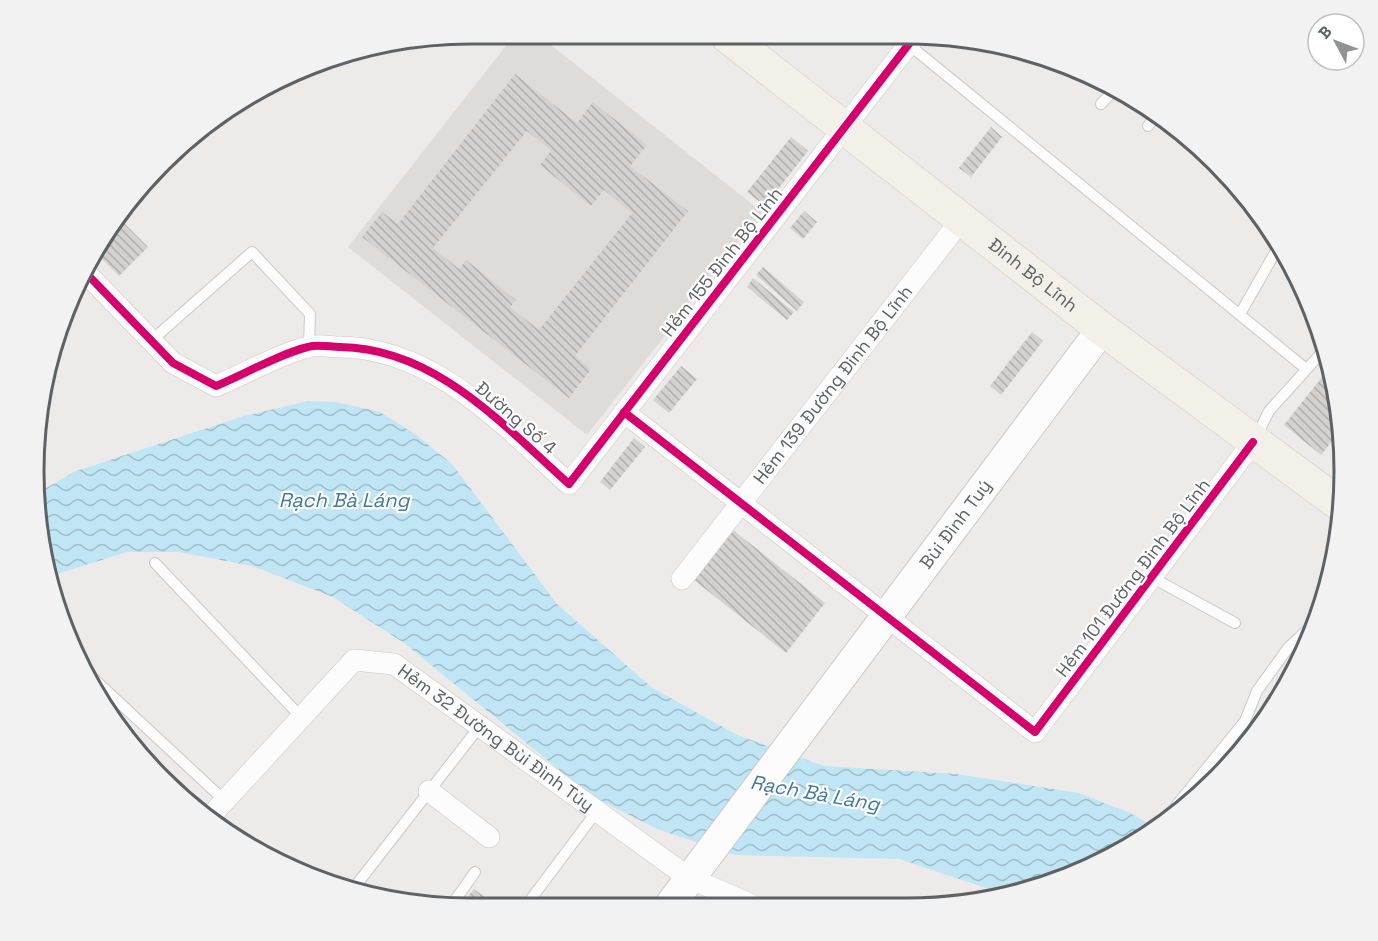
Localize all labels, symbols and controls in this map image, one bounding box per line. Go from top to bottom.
north arrow [1306,12,1366,72]
text: B [1314,22,1336,43]
street label: Hẻm 155 Đinh Bộ Lĩnh [656,182,787,341]
street label: Đinh Bộ Lĩnh [984,233,1083,317]
street label: Hẻm 139 Đường Đinh Bộ Lĩnh [748,280,917,489]
street label: Đường Số 4 [471,376,562,459]
street label: Hẻm 101 Đường Đinh Bộ Lĩnh [1050,474,1215,682]
street label: Bùi Đình Tuý [914,475,996,573]
water label: Rạch Bà Láng [279,487,410,513]
street label: Hẻm 32 Đường Bùi Đình Túy [394,659,599,816]
water label: Rạch Bà Láng [748,769,883,817]

